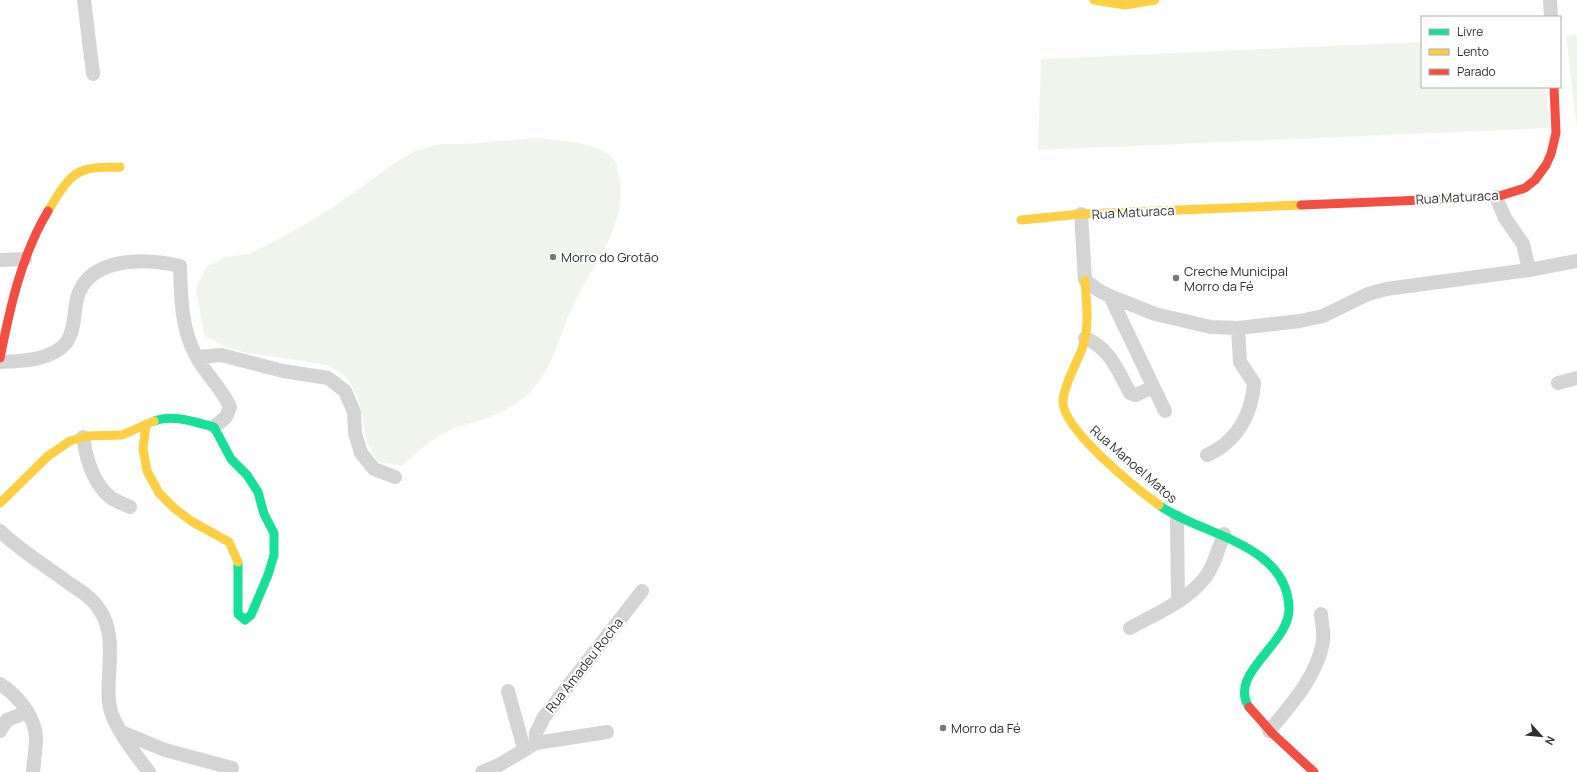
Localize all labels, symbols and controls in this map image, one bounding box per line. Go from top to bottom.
legend [1421,16,1561,88]
text: Livre [1457,23,1483,40]
text: Lento [1457,43,1489,60]
text: Parado [1457,63,1496,80]
street label: Rua Maturaca [1415,186,1499,208]
street label: Rua Maturaca [1091,201,1175,223]
place label: Morro do Grotão [561,248,659,266]
marker: Morro do Grotão [548,252,558,262]
place label: Creche Municipal Morro da Fé [1184,262,1288,295]
marker: Creche Municipal Morro da Fé [1171,273,1181,283]
street label: Rua Manoel Matos [1087,421,1182,507]
street label: Rua Amadeu Rocha [541,614,627,716]
north arrow [1521,716,1561,756]
place label: Morro da Fé [951,719,1021,737]
marker: Morro da Fé [938,723,948,733]
text: N [1542,734,1559,748]

